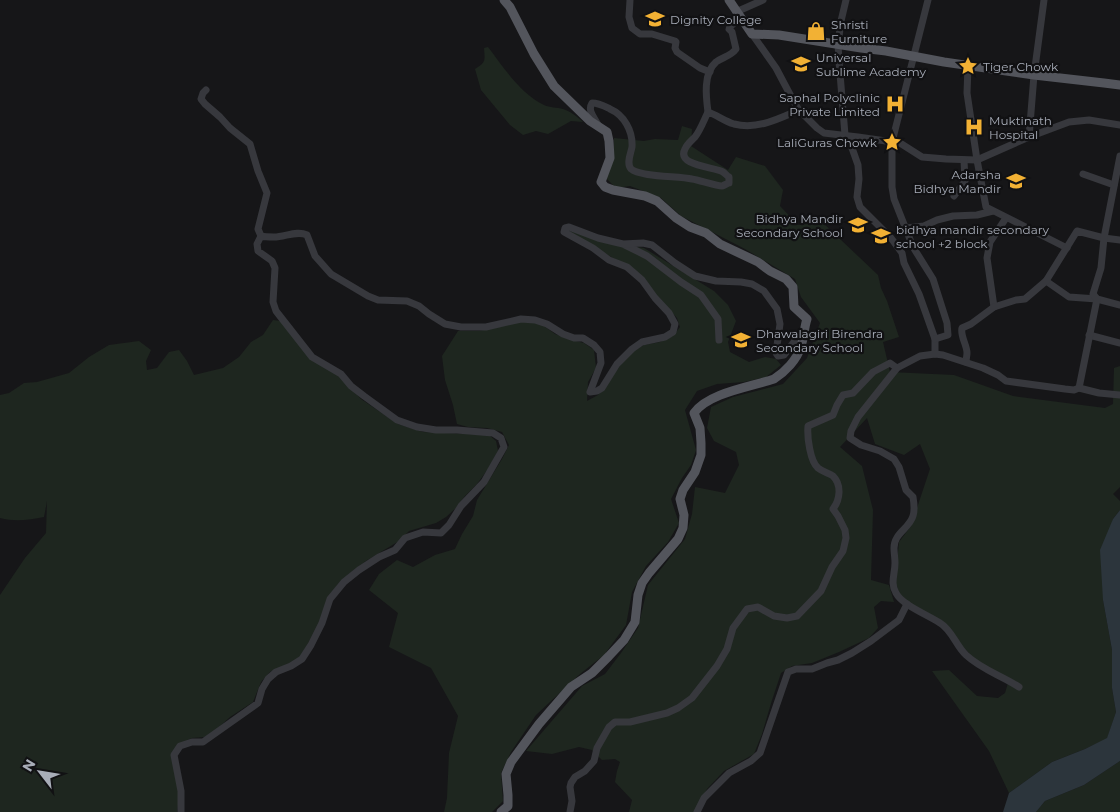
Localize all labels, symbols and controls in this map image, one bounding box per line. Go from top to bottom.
school or university icon: Dignity College [644,8,666,30]
place label: Dignity College [670,12,762,27]
place label: Shristi Furniture [831,17,887,46]
shop icon: Shristi Furniture [805,20,827,42]
place label: Universal Sublime Academy [816,50,926,79]
school or university icon: Universal Sublime Academy [790,53,812,75]
place icon: Tiger Chowk [957,55,979,77]
place label: Tiger Chowk [983,59,1059,74]
place label: Saphal Polyclinic Private Limited [779,90,880,119]
hospital icon: Saphal Polyclinic Private Limited [884,93,906,115]
place label: Muktinath Hospital [989,113,1052,142]
hospital icon: Muktinath Hospital [963,116,985,138]
place icon: LaliGuras Chowk [881,131,903,153]
place label: LaliGuras Chowk [777,135,878,150]
place label: Adarsha Bidhya Mandir [913,167,1001,196]
school or university icon: Adarsha Bidhya Mandir [1005,170,1027,192]
place label: Bidhya Mandir Secondary School [736,211,843,240]
school or university icon: Bidhya Mandir Secondary School [847,214,869,236]
place label: bidhya mandir secondary school +2 block [896,222,1049,251]
school or university icon: bidhya mandir secondary school +2 block [870,225,892,247]
place label: Dhawalagiri Birendra Secondary School [756,326,883,355]
school or university icon: Dhawalagiri Birendra Secondary School [730,329,752,351]
north arrow [15,747,65,797]
text: N [18,756,39,775]

